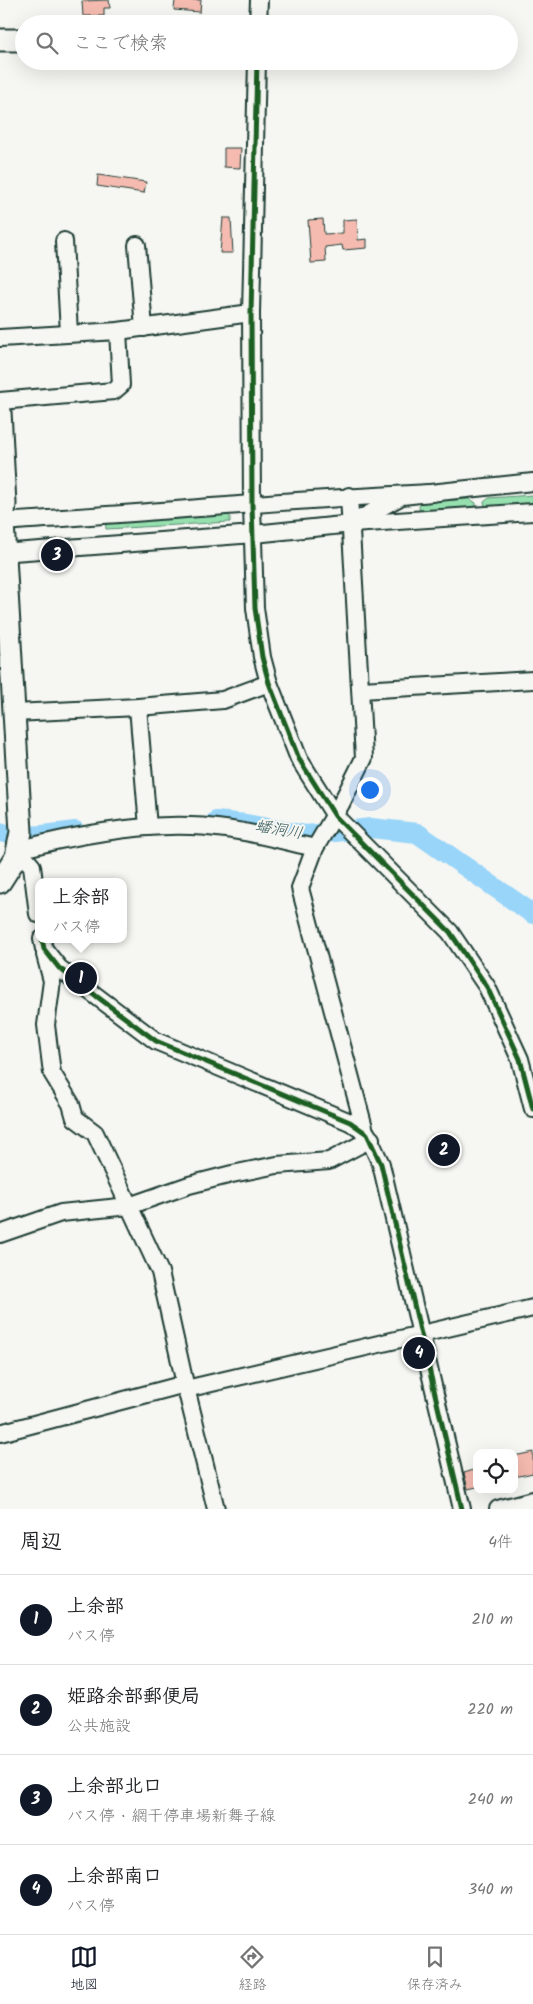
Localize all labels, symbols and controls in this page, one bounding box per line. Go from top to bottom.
search box [15,15,518,70]
icon: search [33,29,61,57]
text: ここで検索 [73,29,168,59]
pin: 3 [41,536,73,574]
your location [357,777,383,803]
water label: 蟠洞川 [253,814,305,846]
popup [35,878,127,943]
text: 上余部 [52,883,110,913]
text: バス停 [52,915,101,940]
pin: 1 [65,959,97,997]
pin: 2 [428,1131,460,1169]
pin: 4 [403,1334,435,1372]
map controls [473,1449,518,1494]
button: locate [473,1449,518,1494]
text: 周辺 [20,1526,62,1559]
text: 4件 [488,1530,513,1555]
text: 上余部 [67,1592,124,1622]
text: 1 [34,1607,38,1632]
text: 210 m [472,1607,513,1632]
text: バス停 [67,1624,115,1649]
text: 姫路余部郵便局 [67,1682,200,1712]
text: 2 [31,1697,41,1722]
text: 220 m [467,1697,513,1722]
text: 公共施設 [67,1714,131,1739]
text: 上余部北口 [67,1772,162,1802]
text: 3 [32,1787,40,1812]
text: 240 m [468,1787,513,1812]
text: バス停 · 網干停車場新舞子線 [67,1804,276,1829]
text: 上余部南口 [67,1862,162,1892]
text: 4 [32,1877,40,1902]
text: 340 m [468,1877,513,1902]
text: バス停 [67,1894,115,1919]
tab: 地図 [70,1943,98,1996]
tab: 経路 [238,1943,266,1996]
tab: 保存済み [407,1943,463,1996]

